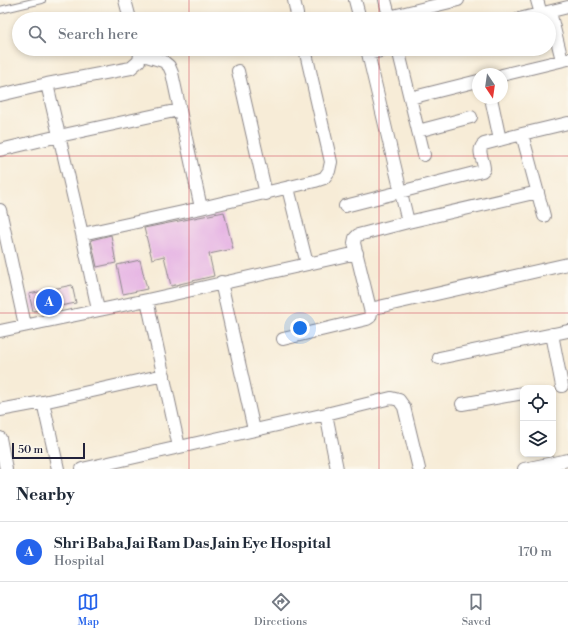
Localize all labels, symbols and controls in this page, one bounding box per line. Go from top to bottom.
search box [12,12,556,56]
icon: search [26,23,48,45]
text: Search here [58,25,138,44]
north arrow [472,68,508,104]
pin: A [36,287,62,317]
your location [290,318,310,338]
map controls [520,385,556,457]
button: locate [520,385,556,421]
button: layers [520,421,556,457]
scale bar [12,441,85,460]
text: 50 m [18,443,43,457]
text: Nearby [16,484,75,506]
text: Shri Baba Jai Ram Das Jain Eye Hospital [54,534,331,553]
text: A [24,544,34,560]
text: 170 m [518,544,552,560]
text: Hospital [54,553,104,569]
tab: Map [77,591,99,629]
tab: Directions [254,591,307,629]
tab: Saved [462,591,491,629]

